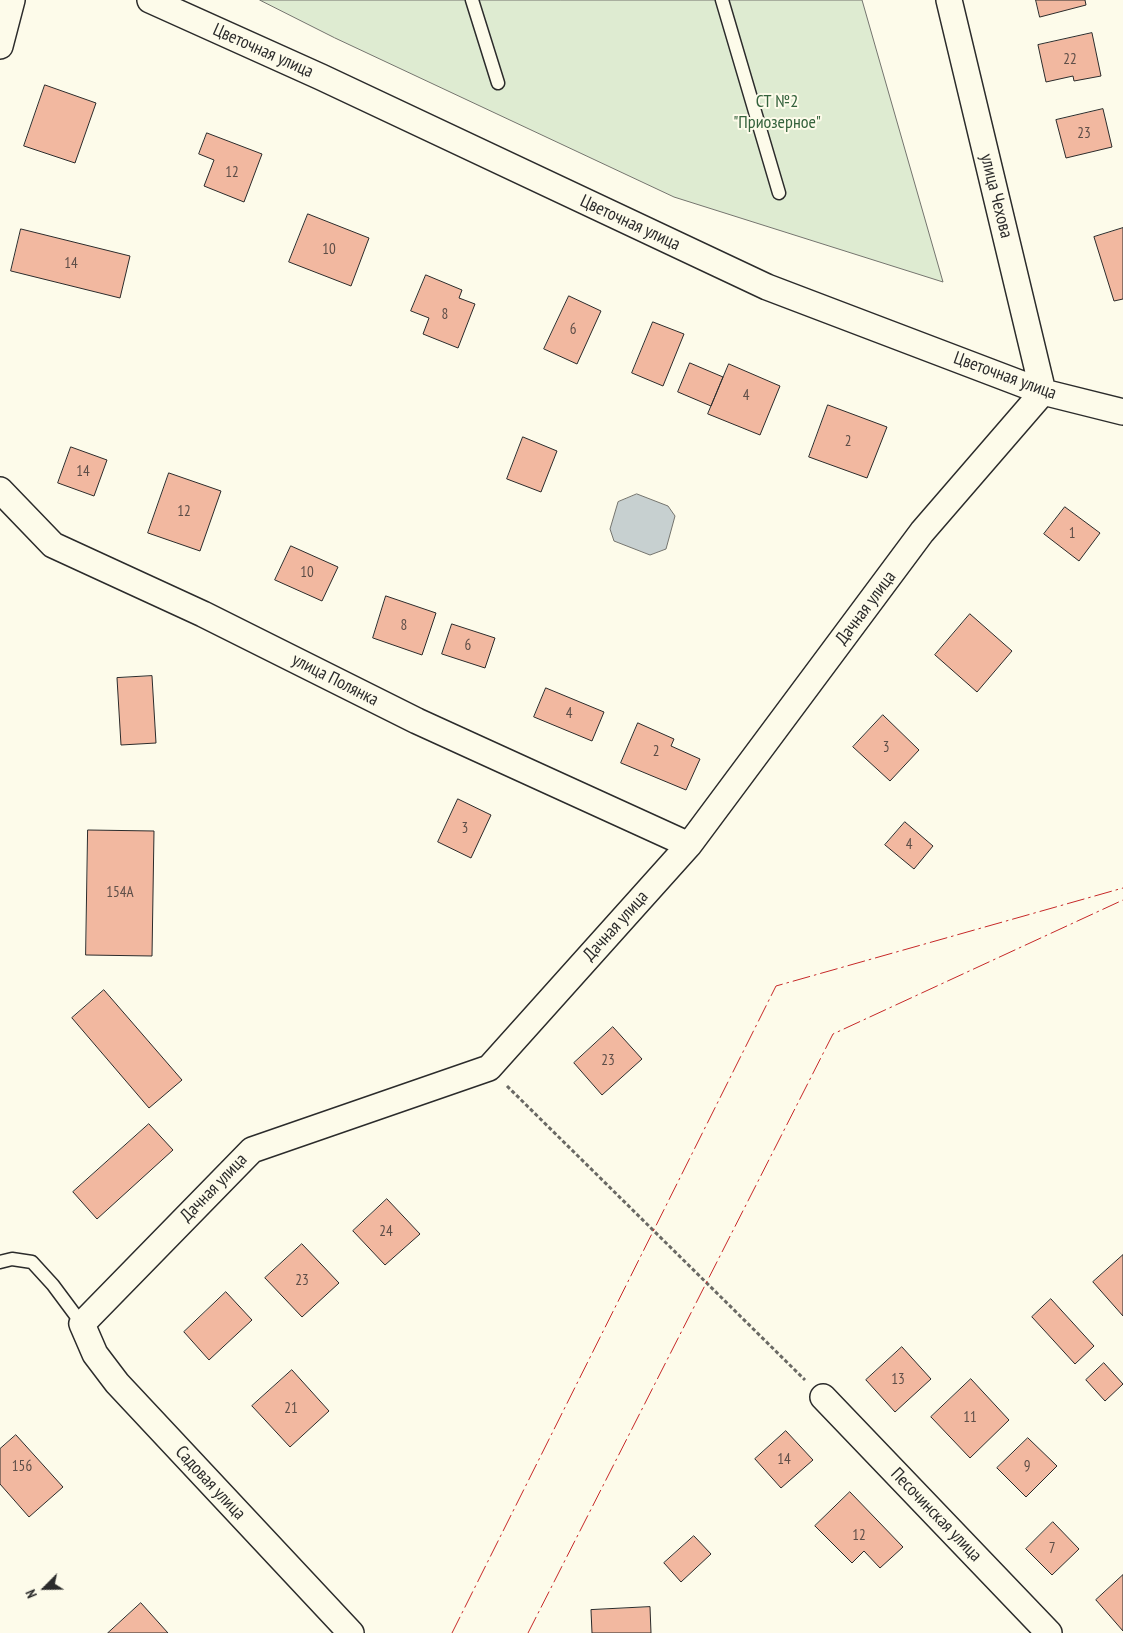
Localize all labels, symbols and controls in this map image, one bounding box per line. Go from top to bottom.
street label: Цветочная улица [209,19,317,83]
house number: 22 [1063,51,1077,69]
park label: СТ №2 "Приозерное" [733,91,821,134]
house number: 23 [1077,125,1091,143]
street label: улица Чехова [975,152,1017,240]
house number: 12 [225,164,239,182]
street label: Цветочная улица [577,190,683,256]
house number: 10 [322,241,336,259]
house number: 14 [64,255,78,273]
house number: 8 [442,306,448,324]
house number: 6 [570,321,576,339]
street label: Цветочная улица [951,347,1059,405]
house number: 4 [743,387,749,405]
house number: 2 [845,433,851,451]
house number: 14 [76,463,90,481]
house number: 12 [177,503,191,521]
house number: 1 [1069,525,1075,543]
house number: 10 [300,564,314,582]
street label: Дачная улица [831,567,901,649]
house number: 8 [401,617,407,635]
house number: 6 [465,637,471,655]
street label: улица Полянка [288,649,382,711]
house number: 4 [566,705,572,723]
house number: 3 [883,739,889,757]
house number: 2 [653,743,659,761]
house number: 3 [462,820,468,838]
house number: 4 [906,836,912,854]
house number: 154А [106,884,134,902]
street label: Дачная улица [579,887,653,965]
house number: 23 [601,1052,615,1070]
street label: Дачная улица [176,1149,252,1227]
house number: 24 [379,1223,393,1241]
house number: 23 [295,1272,309,1290]
house number: 13 [891,1371,905,1389]
house number: 21 [284,1400,298,1418]
house number: 11 [963,1409,977,1427]
street label: Садовая улица [170,1442,250,1524]
house number: 14 [777,1451,791,1469]
house number: 156 [12,1458,32,1476]
house number: 9 [1024,1458,1030,1476]
street label: Песочинская улица [886,1464,986,1566]
house number: 12 [852,1527,866,1545]
house number: 7 [1049,1540,1055,1558]
north arrow [20,1563,70,1613]
text: N [21,1587,41,1601]

